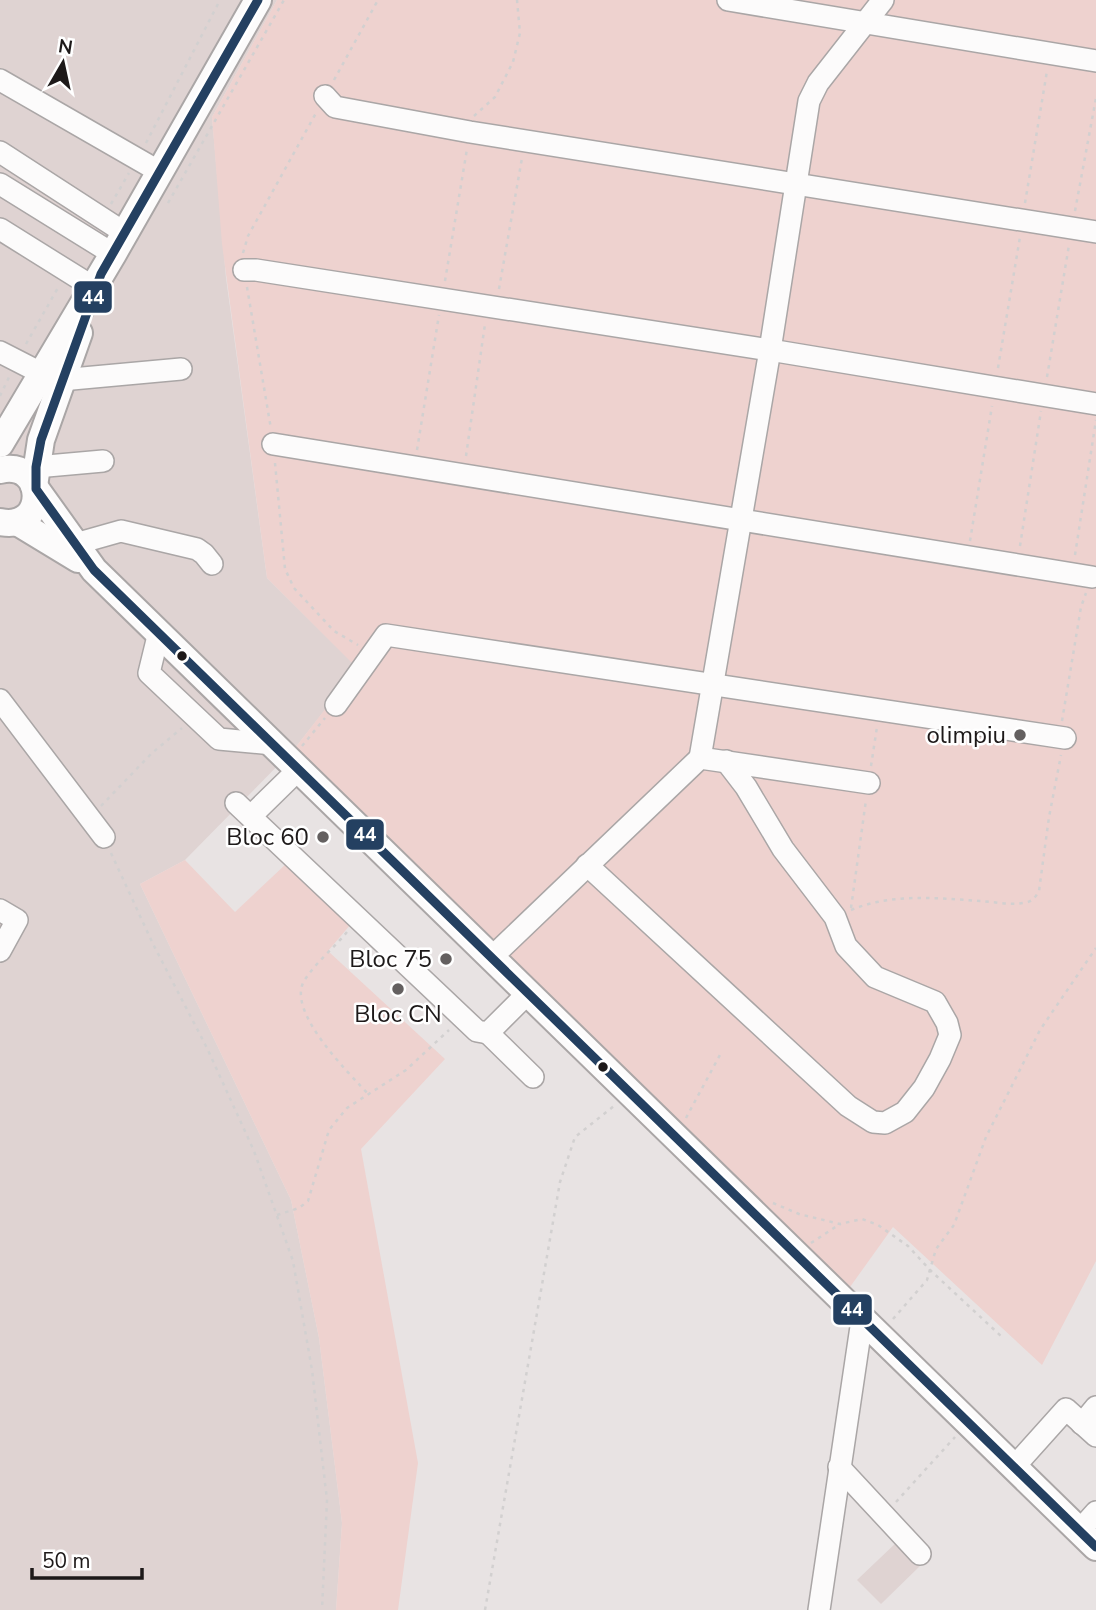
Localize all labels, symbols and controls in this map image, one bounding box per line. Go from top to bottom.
north arrow [28,28,98,98]
text: N [56,33,75,61]
line badge: 44 [73,280,113,314]
text: 44 [82,285,104,311]
unlabelled marker [175,649,189,663]
place label: olimpiu [926,719,1006,751]
marker: olimpiu [1012,727,1028,743]
line badge: 44 [345,818,385,851]
place label: Bloc 60 [226,821,309,853]
text: 44 [354,822,376,848]
marker: Bloc 60 [315,829,331,845]
place label: Bloc 75 [349,943,432,975]
marker: Bloc 75 [438,951,454,967]
marker: Bloc CN [390,981,406,997]
place label: Bloc CN [354,998,442,1030]
unlabelled marker [596,1060,610,1074]
line badge: 44 [832,1293,873,1326]
text: 44 [841,1297,863,1323]
scale bar [32,1536,142,1580]
text: 50 m [42,1547,91,1575]

